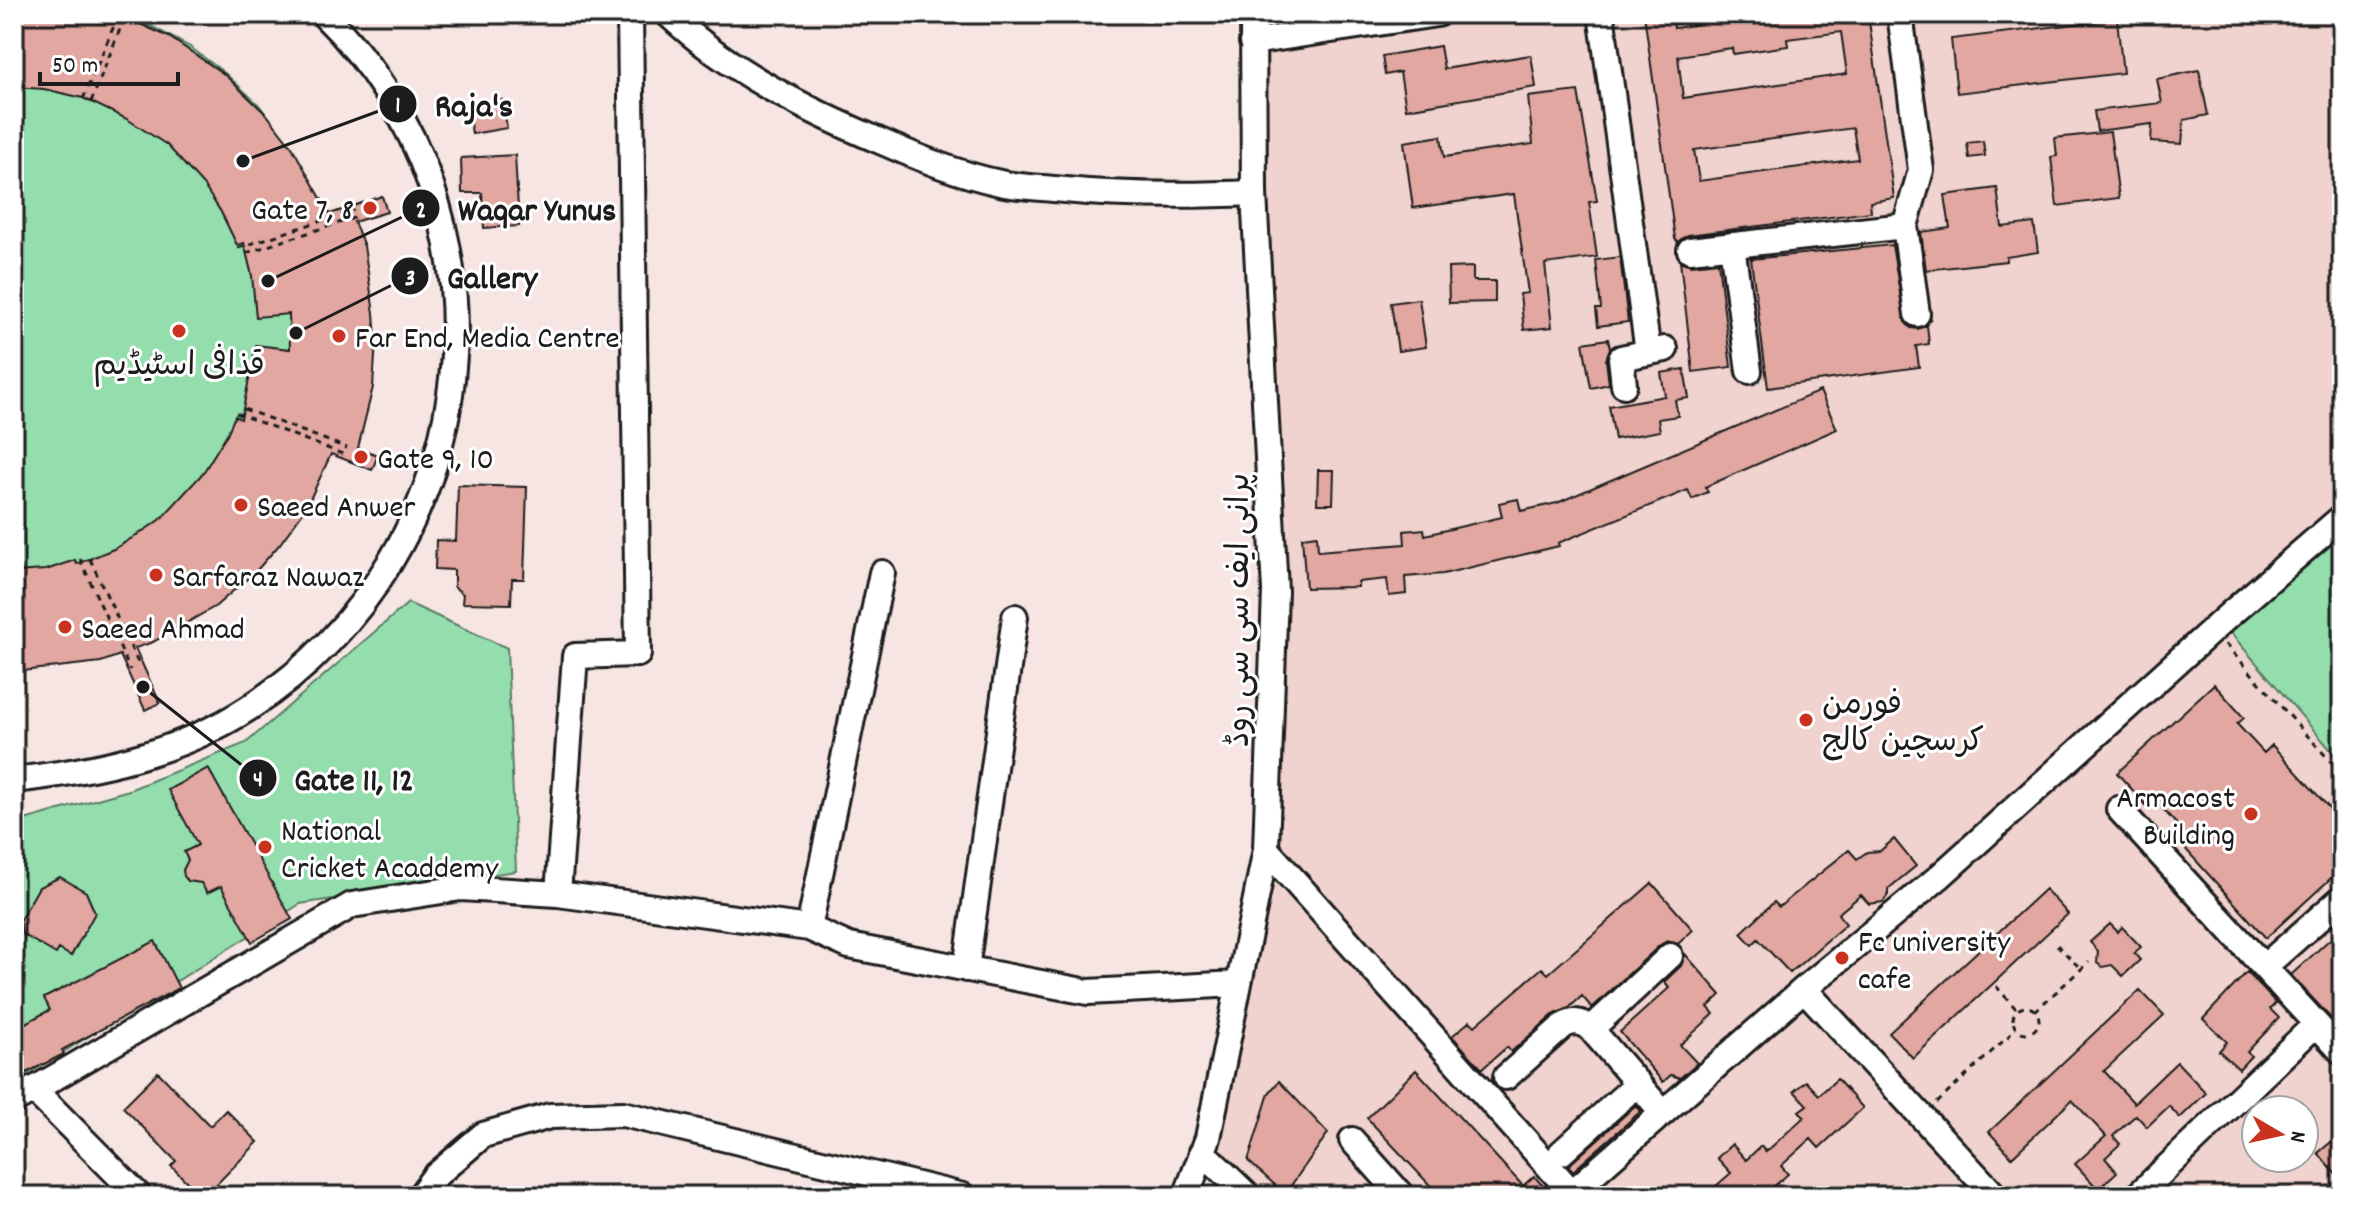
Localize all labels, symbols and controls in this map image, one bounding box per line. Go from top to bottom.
scale bar [40,36,178,86]
text: 50 m [52,50,98,84]
callout: Raja's [378,75,529,133]
text: Raja's [435,85,513,134]
text: 1 [395,90,401,124]
callout: Waqar Yunus [401,179,632,237]
text: Waqar Yunus [458,189,616,238]
place label: Gate 7, 8 [251,190,354,236]
text: 2 [416,195,426,229]
marker: Gate 7, 8 [361,199,379,217]
callout: Gallery [390,247,553,305]
text: Gallery [447,257,539,306]
text: 3 [405,263,415,297]
place label: Far End, Media Centre [355,318,620,364]
marker: قذافی اسٹیڈیم [170,322,188,340]
marker: Far End, Media Centre [330,327,348,345]
place label: قذافی اسٹیڈیم [93,343,265,391]
place label: Gate 9, 10 [377,439,494,485]
marker: Gate 9, 10 [352,448,370,466]
street label: پرانی ایف سی سی روڈ [1219,473,1265,747]
place label: Saeed Anwer [257,487,416,533]
marker: Saeed Anwer [232,496,250,514]
place label: Sarfaraz Nawaz [172,557,364,603]
marker: Sarfaraz Nawaz [147,566,165,584]
place label: Saeed Ahmad [81,609,245,655]
marker: Saeed Ahmad [56,618,74,636]
place label: فورمن کرسچین کالج [1822,684,1984,767]
marker: فورمن کرسچین کالج [1797,711,1815,729]
callout: Gate 11, 12 [238,749,430,807]
text: Gate 11, 12 [294,759,414,808]
text: 4 [253,764,263,798]
place label: Armacost Building [2116,778,2235,861]
marker: Armacost Building [2242,805,2260,823]
place label: National Cricket Acaddemy [281,811,499,894]
marker: National Cricket Acaddemy [256,838,274,856]
place label: Fc university cafe [1858,922,2011,1005]
marker: Fc university cafe [1833,949,1851,967]
north arrow [2240,1094,2320,1174]
text: N [2280,1129,2312,1144]

